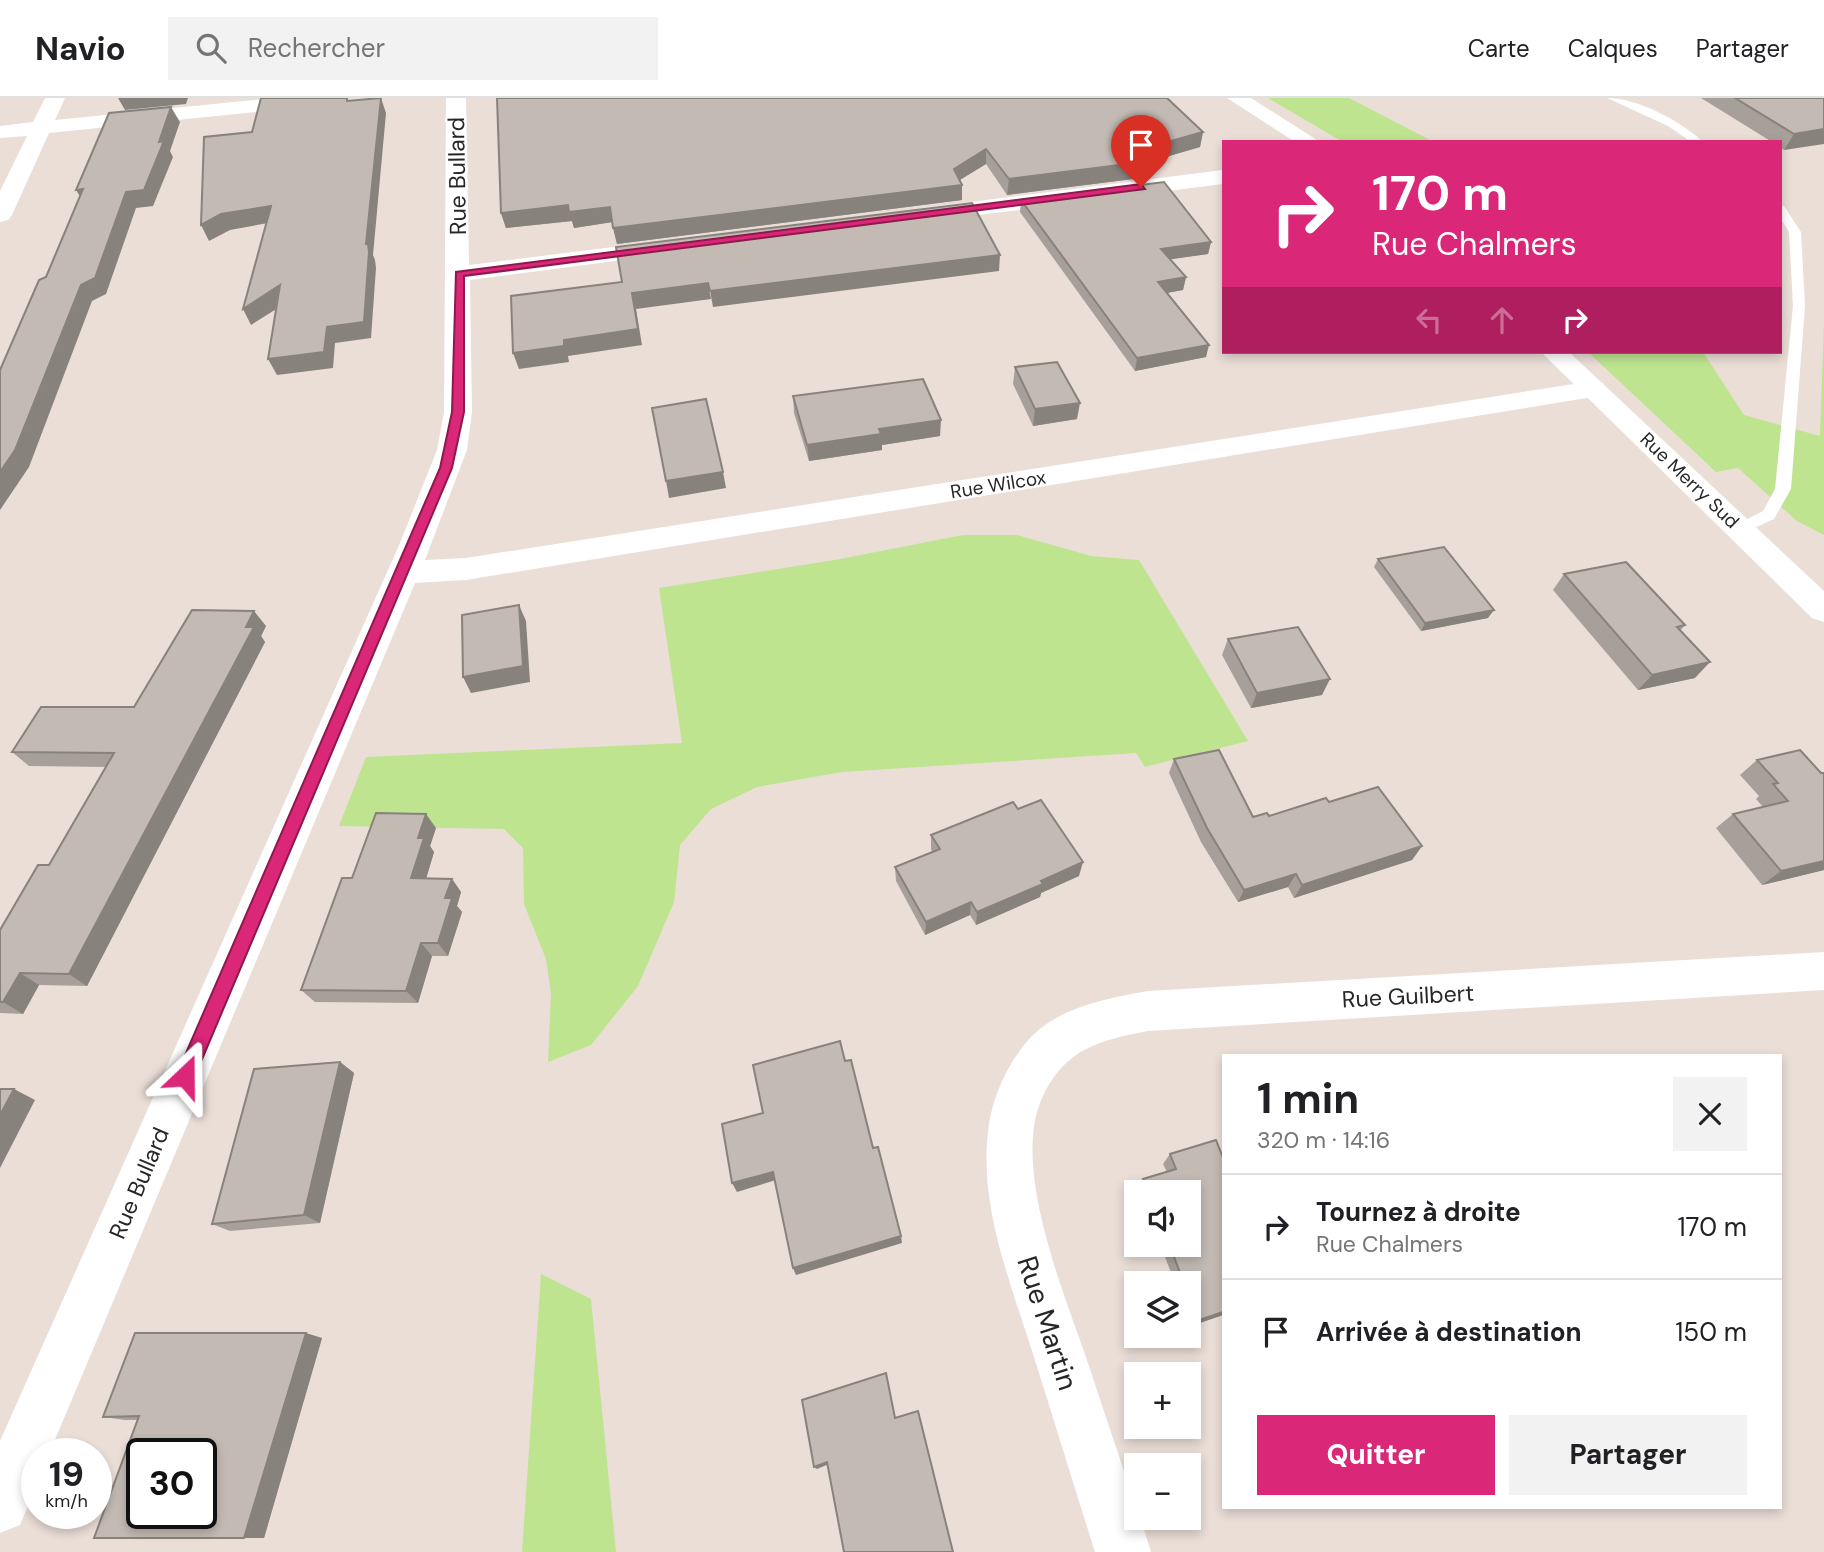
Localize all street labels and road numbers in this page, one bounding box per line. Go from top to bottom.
street label: Rue Bullard [441,117,473,235]
street label: Rue Merry Sud [1635,427,1744,534]
street label: Rue Wilcox [949,465,1048,504]
street label: Rue Guilbert [1341,978,1475,1014]
street label: Rue Bullard [102,1123,176,1243]
street label: Rue Martin [1008,1251,1087,1395]

